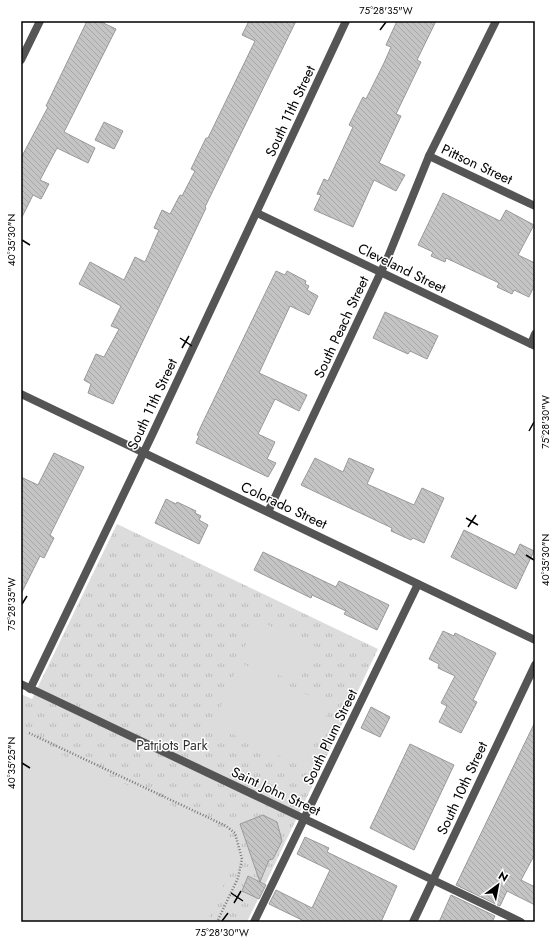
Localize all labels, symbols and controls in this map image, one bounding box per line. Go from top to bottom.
text: 75°28'35"W [359,3,413,18]
street label: South 11th Street [260,62,320,160]
street label: Pittson Street [438,139,516,189]
text: 40°35'30"N [4,214,19,266]
street label: Cleveland Street [355,238,450,298]
street label: South Peach Street [309,272,374,381]
street label: South 11th Street [122,355,182,453]
text: 75°28'30"W [538,395,553,449]
street label: Colorado Street [238,476,331,534]
text: 40°35'30"N [538,534,553,586]
text: 75°28'35"W [4,577,19,631]
street label: South Plum Street [298,685,362,788]
park label: Patriots Park [136,735,209,755]
text: 40°35'25"N [4,737,19,789]
street label: South 10th Street [432,738,493,838]
street label: Saint John Street [228,762,324,821]
north arrow [478,865,518,905]
text: N [495,867,511,886]
text: 75°28'30"W [195,925,249,940]

